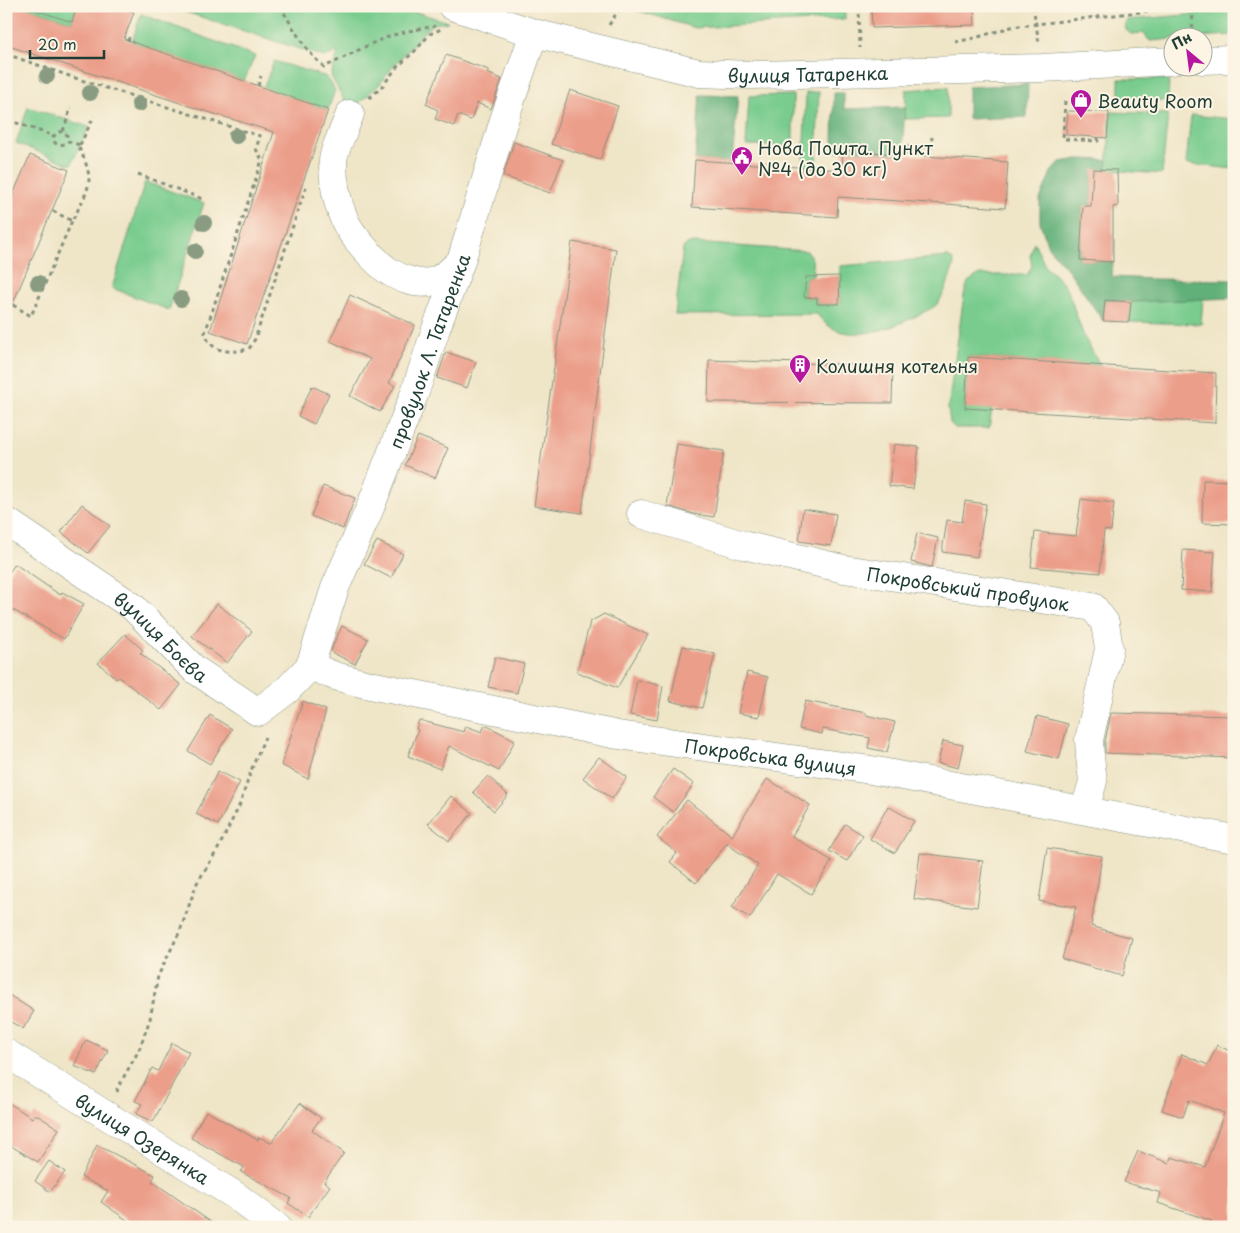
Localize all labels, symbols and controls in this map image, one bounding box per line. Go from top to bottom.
text: Пн [1167,26,1195,54]
scale bar [30,28,104,60]
north arrow [1162,28,1212,78]
text: 20 m [38,32,77,55]
street label: вулиця Татаренка [727,58,889,89]
place label: Beauty Room [1097,87,1213,114]
shop icon: Beauty Room [1069,88,1093,119]
place label: Нова Пошта. Пункт №4 (до 30 кг) [758,134,933,182]
public building icon: Нова Пошта. Пункт №4 (до 30 кг) [730,145,754,176]
street label: провулок Л. Татаренка [381,250,476,452]
place label: Колишня котельня [816,352,978,379]
building icon: Колишня котельня [788,353,812,384]
street label: Покровський провулок [865,559,1072,617]
street label: вулиця Боєва [109,585,214,689]
street label: Покровська вулиця [683,731,858,781]
street label: вулиця Озерянка [70,1086,216,1191]

